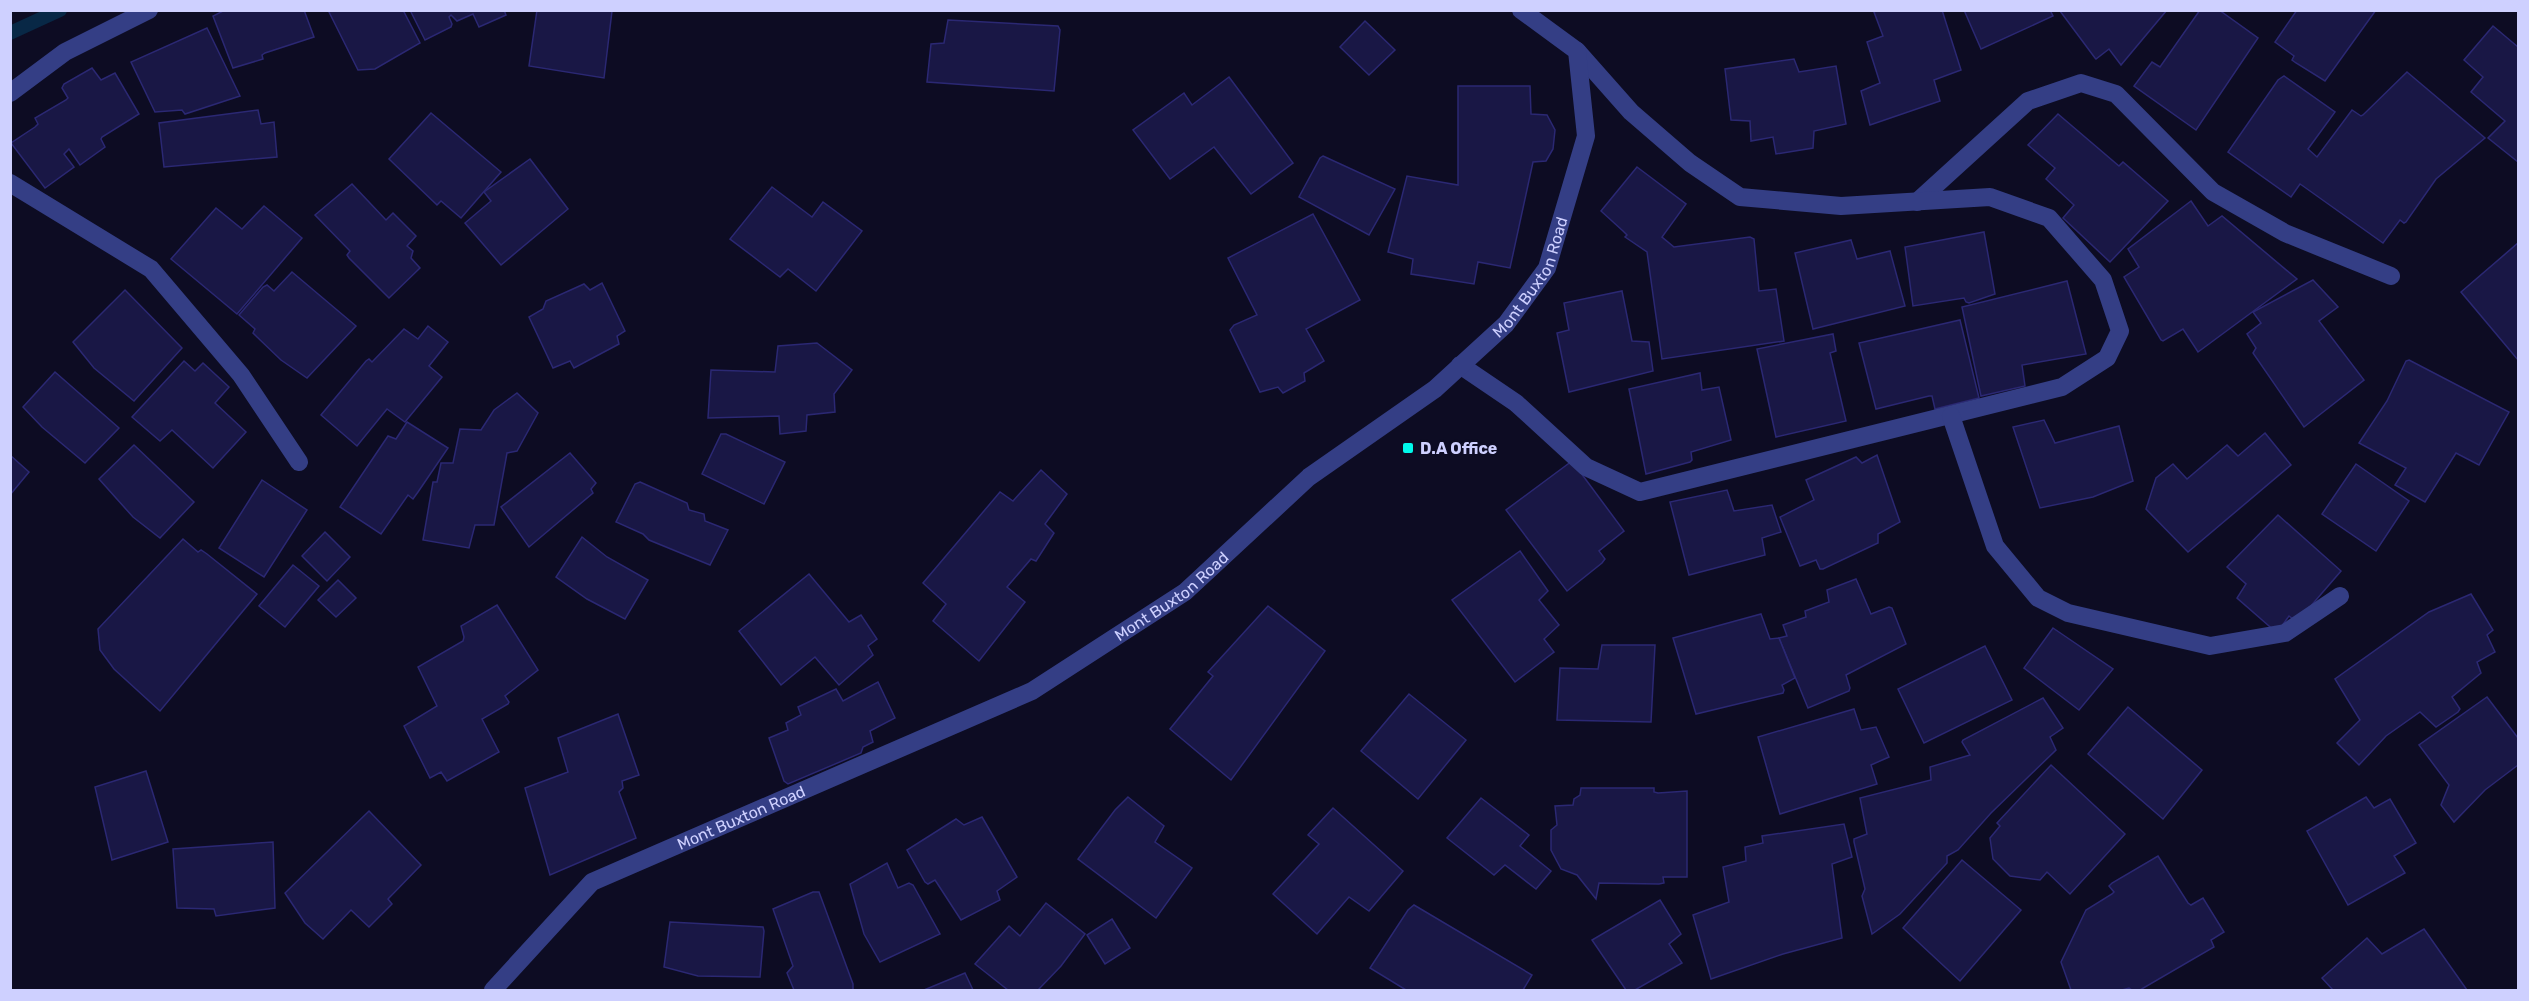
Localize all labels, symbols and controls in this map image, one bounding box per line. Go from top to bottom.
street label: Mont Buxton Road [1489,215,1572,342]
place label: D.A Office [1420,439,1497,458]
marker: D.A Office [1401,441,1415,455]
street label: Mont Buxton Road [1111,548,1232,645]
street label: Mont Buxton Road [674,782,808,854]

